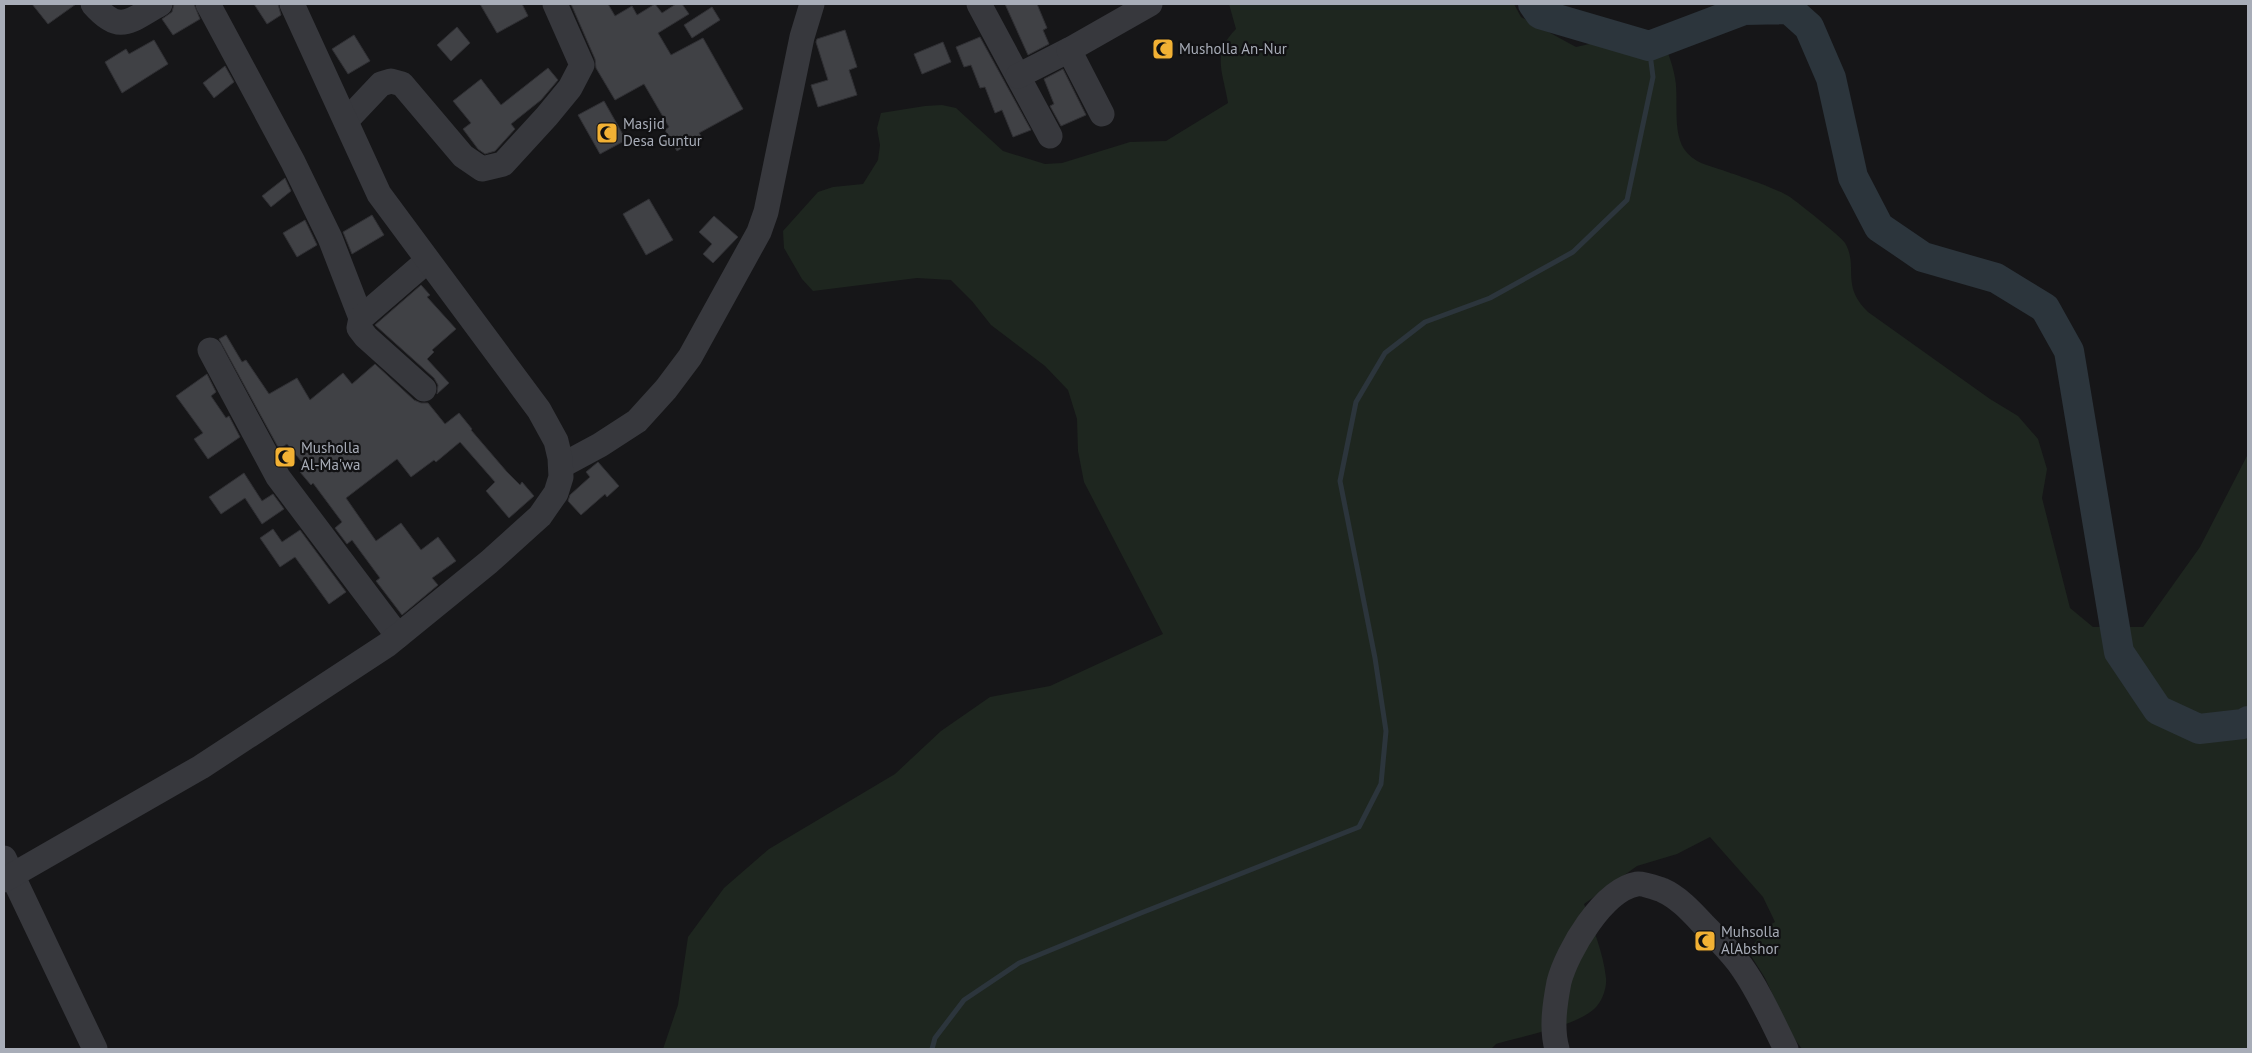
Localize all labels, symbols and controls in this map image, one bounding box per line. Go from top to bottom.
mosque icon: Musholla An-Nur [1151,37,1175,61]
place label: Musholla An-Nur [1179,39,1287,58]
place label: Masjid Desa Guntur [623,114,702,150]
mosque icon: Masjid Desa Guntur [595,121,619,145]
place label: Musholla Al-Ma'wa [301,438,360,474]
mosque icon: Musholla Al-Ma'wa [273,445,297,469]
place label: Muhsolla AlAbshor [1721,922,1780,958]
mosque icon: Muhsolla AlAbshor [1693,929,1717,953]

